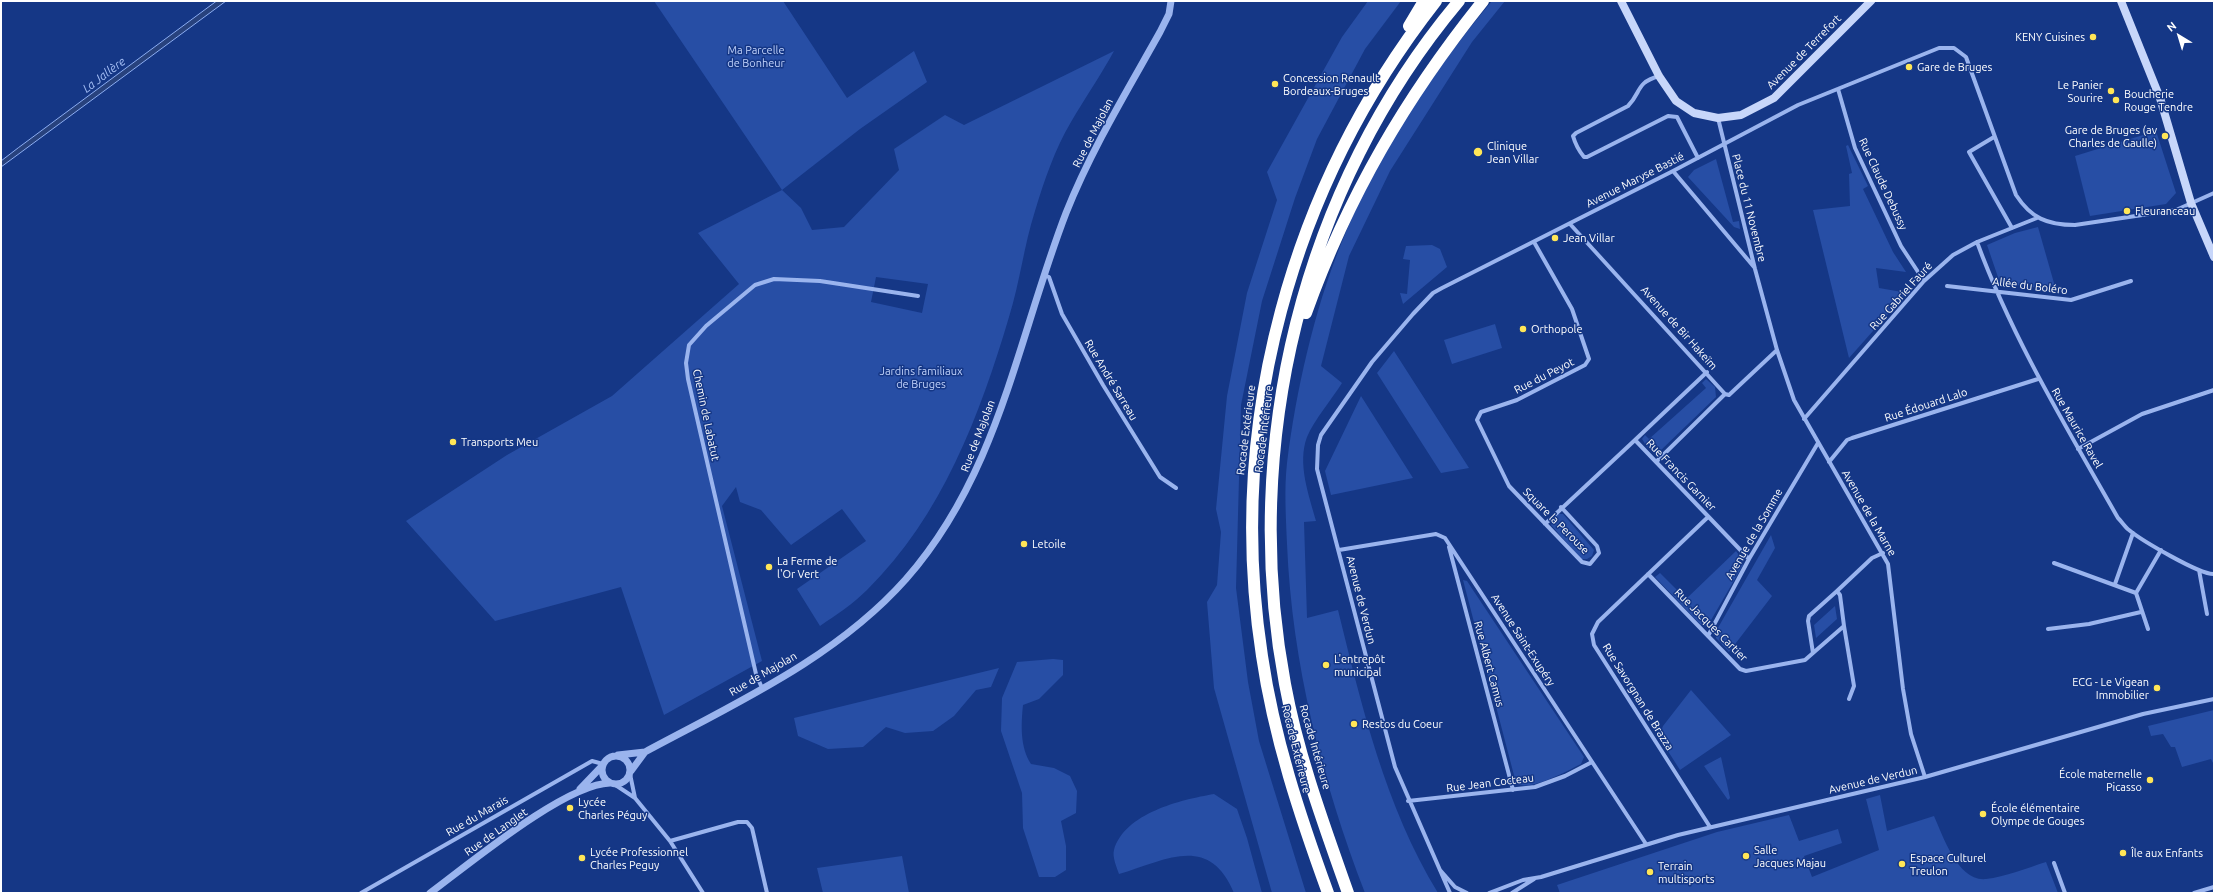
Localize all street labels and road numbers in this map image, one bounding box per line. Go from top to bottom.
street label: Avenue de Terrefort [1764,12,1844,92]
street label: Rue de Majolan [1070,96,1116,170]
street label: Rue Claude Debussy [1856,136,1910,232]
street label: Avenue Maryse Bastié [1584,150,1686,210]
street label: Place du 11 Novembre [1729,153,1769,263]
street label: Rue Gabriel Fauré [1867,259,1935,333]
street label: Allée du Boléro [1992,275,2068,297]
street label: Avenue de Bir Hakeïm [1638,283,1720,373]
street label: Rue André Sarreau [1082,337,1140,423]
street label: Rue du Peyot [1512,355,1576,397]
street label: Chemin de Labatut [690,368,722,462]
street label: Rocade Extérieure [1234,384,1258,476]
street label: Rocade Intérieure [1252,385,1276,473]
street label: Rue Édouard Lalo [1883,385,1969,425]
street label: Rue Maurice Ravel [2049,386,2105,470]
street label: Rue de Majolan [958,398,998,474]
street label: Rue Francis Garnier [1643,436,1719,514]
street label: Avenue de la Marne [1839,468,1899,558]
street label: Square la Perouse [1520,485,1592,557]
street label: Avenue de la Somme [1723,486,1785,582]
street label: Avenue de Verdun [1344,555,1378,645]
street label: Rue Jacques Cartier [1672,586,1750,664]
street label: Avenue Saint-Exupéry [1488,591,1558,689]
street label: Rue Albert Camus [1471,620,1507,708]
street label: Rue Savorgnan de Brazza [1600,641,1676,753]
street label: Rue de Majolan [727,649,799,699]
street label: Rocade Extérieure [1279,703,1313,795]
street label: Rocade Intérieure [1297,703,1333,791]
street label: Avenue de Verdun [1827,763,1919,797]
street label: Rue Jean Cocteau [1445,771,1535,795]
street label: Rue du Marais [444,793,510,839]
street label: Rue de Langlet [462,805,530,859]

